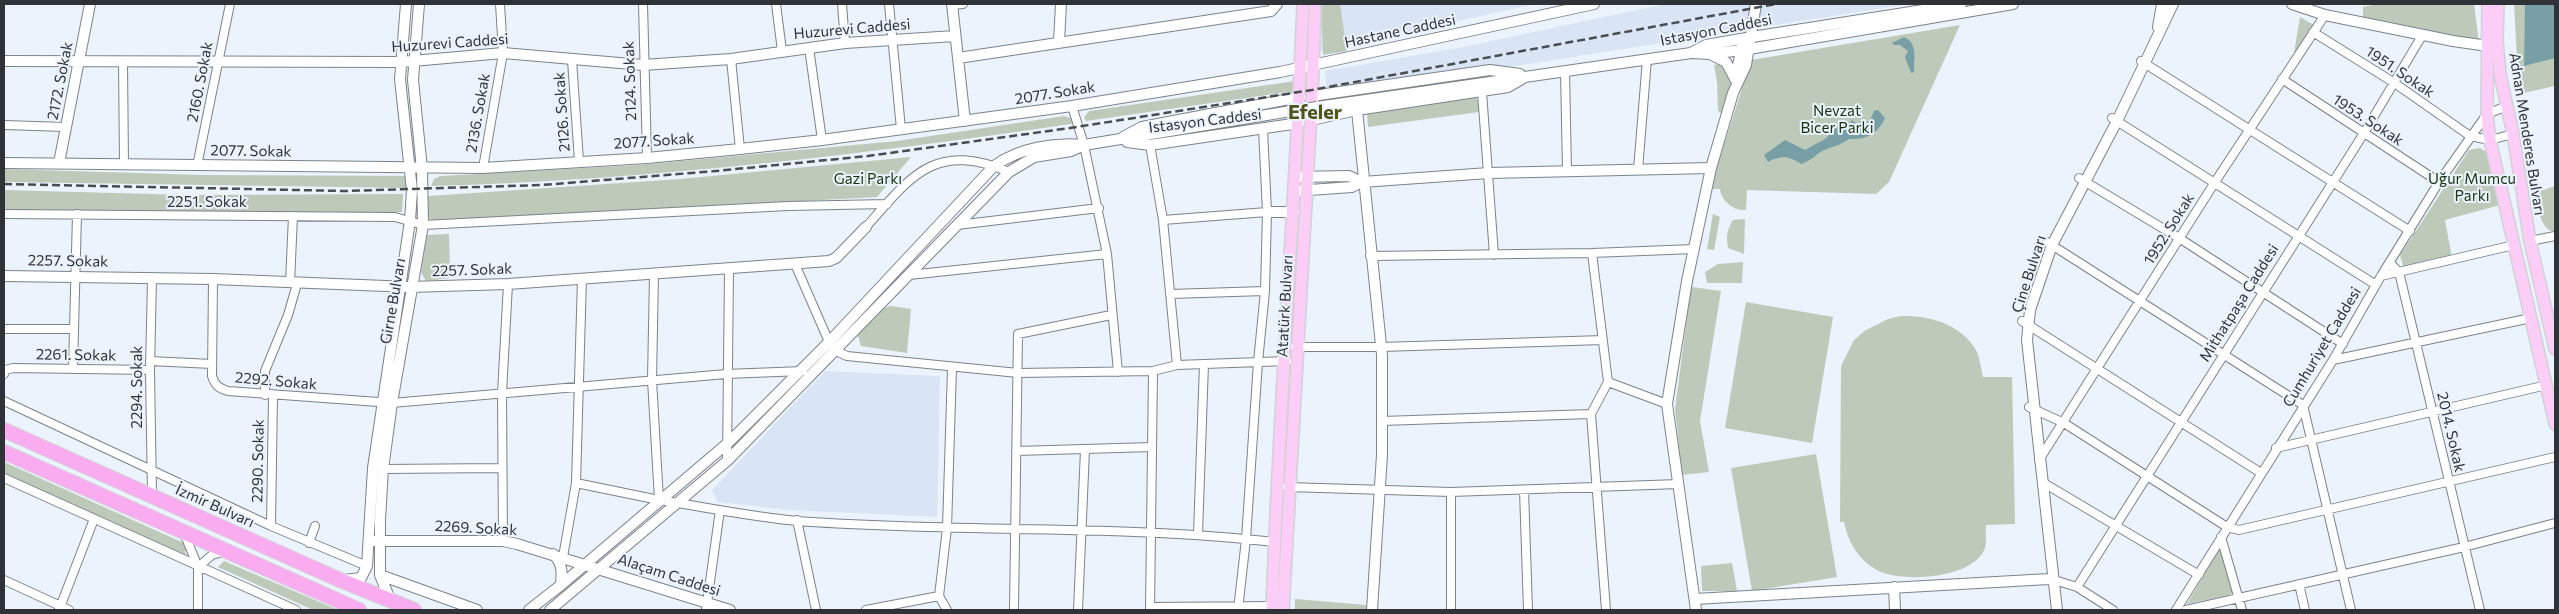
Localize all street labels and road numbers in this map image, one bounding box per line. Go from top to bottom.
street label: Hastane Caddesi [1343,10,1457,52]
street label: Istasyon Caddesi [1659,10,1773,50]
street label: Huzurevi Caddesi [793,15,911,43]
street label: Huzurevi Caddesi [391,30,509,56]
street label: 2172. Sokak [44,40,76,122]
street label: 2160. Sokak [183,40,217,124]
street label: 2124. Sokak [620,41,640,121]
street label: 1951. Sokak [2362,42,2438,102]
street label: Adnan Menderes Bulvarı [2505,51,2549,217]
street label: 2126. Sokak [550,71,574,153]
street label: 2136. Sokak [462,72,494,154]
street label: 2077. Sokak [1014,78,1096,108]
street label: 1953. Sokak [2329,90,2407,150]
street label: Istasyon Caddesi [1148,105,1262,137]
street label: 2077. Sokak [613,129,695,153]
street label: 2077. Sokak [210,141,292,161]
street label: 1952. Sokak [2140,190,2198,268]
street label: 2251. Sokak [167,193,247,211]
street label: Çine Bulvarı [2008,233,2050,315]
street label: Mithatpaşa Caddesi [2196,241,2282,365]
street label: 2257. Sokak [28,251,108,271]
street label: Atatürk Bulvarı [1273,254,1297,358]
street label: Girne Bulvarı [377,256,409,346]
street label: 2257. Sokak [431,260,513,280]
street label: Cumhuriyet Caddesi [2279,284,2365,410]
street label: 2261. Sokak [36,345,116,365]
street label: 2294. Sokak [128,346,146,428]
street label: 2292. Sokak [234,368,318,394]
street label: 2014. Sokak [2433,390,2469,474]
street label: 2290. Sokak [248,419,268,503]
street label: İzmir Bulvarı [173,481,257,531]
street label: 2269. Sokak [434,517,518,539]
street label: Alaçam Caddesi [615,550,723,600]

